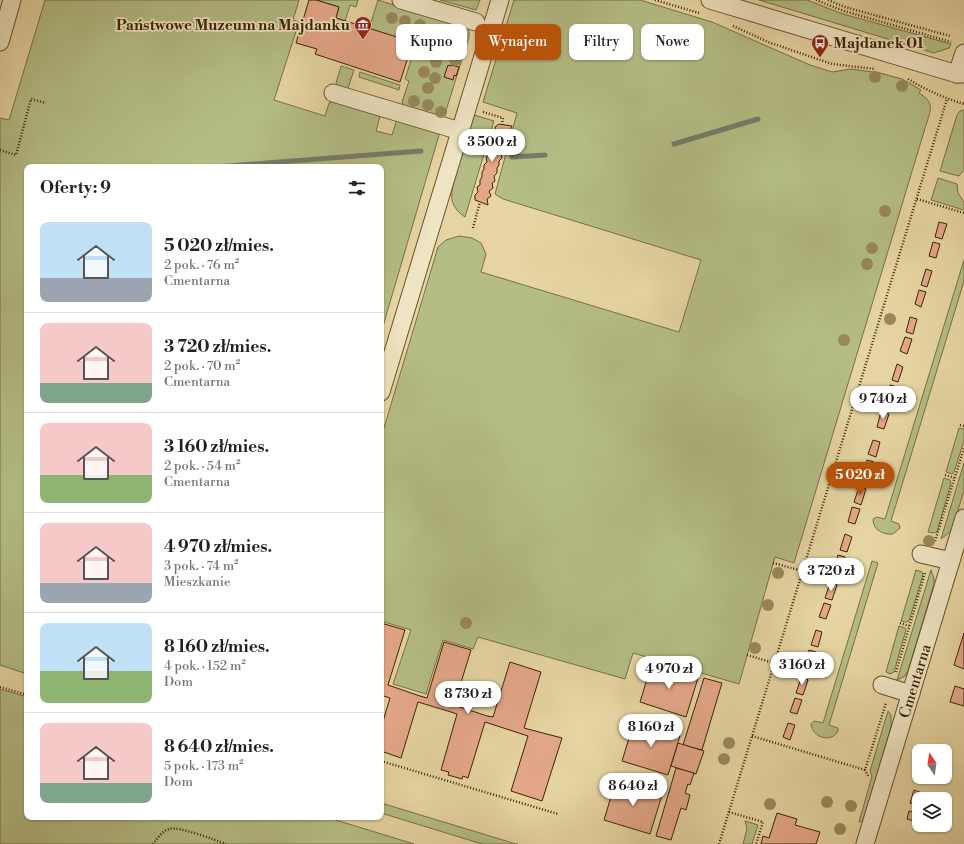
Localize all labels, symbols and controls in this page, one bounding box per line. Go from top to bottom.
museum icon: Państwowe Muzeum na Majdanku [353,15,373,40]
place label: Państwowe Muzeum na Majdanku [116,16,351,35]
chip: Kupno [396,24,467,60]
chip: Wynajem [475,24,561,60]
chip: Filtry [569,24,633,60]
chip: Nowe [641,24,704,60]
bus stop icon: Majdanek 01 [810,33,830,58]
place label: Majdanek 01 [833,34,925,53]
pin: 3 500 zł [451,129,533,163]
text: 3 500 zł [467,134,517,150]
text: Oferty: 9 [40,177,111,199]
icon: filters [346,177,368,199]
text: 5 020 zł/mies. [164,235,274,257]
icon: home [72,238,120,286]
text: 2 pok. · 76 m² [164,257,239,273]
text: Cmentarna [164,273,230,289]
text: 3 720 zł/mies. [164,336,271,358]
icon: home [72,339,120,387]
text: 2 pok. · 70 m² [164,358,240,374]
text: Cmentarna [164,374,230,390]
pin: 9 740 zł [842,386,924,420]
text: 9 740 zł [859,391,907,407]
text: 3 160 zł/mies. [164,436,269,458]
icon: home [72,439,120,487]
text: 2 pok. · 54 m² [164,458,241,474]
pin: 5 020 zł [819,462,901,496]
text: 5 020 zł [835,467,885,483]
text: Cmentarna [164,474,230,490]
text: 4 970 zł/mies. [164,536,272,558]
icon: home [72,539,120,587]
text: 3 pok. · 74 m² [164,558,239,574]
pin: 3 720 zł [790,558,872,592]
text: 3 720 zł [807,563,855,579]
text: Mieszkanie [164,574,231,590]
text: 8 160 zł/mies. [164,636,270,658]
icon: home [72,639,120,687]
street label: Cmentarna [895,641,936,720]
pin: 3 160 zł [761,652,843,686]
pin: 4 970 zł [628,656,710,690]
text: 3 160 zł [779,657,825,673]
text: 4 pok. · 152 m² [164,658,246,674]
text: 4 970 zł [645,661,693,677]
text: Dom [164,674,193,690]
pin: 8 730 zł [427,681,509,715]
text: 8 730 zł [444,686,492,702]
pin: 8 160 zł [610,714,692,748]
text: 8 160 zł [628,719,674,735]
text: 8 640 zł/mies. [164,736,274,758]
icon: home [72,739,120,787]
north arrow [912,744,952,784]
map controls [912,744,952,832]
text: 5 pok. · 173 m² [164,758,244,774]
pin: 8 640 zł [592,773,674,807]
text: Dom [164,774,193,790]
text: 8 640 zł [608,778,658,794]
button: layers [912,792,952,832]

